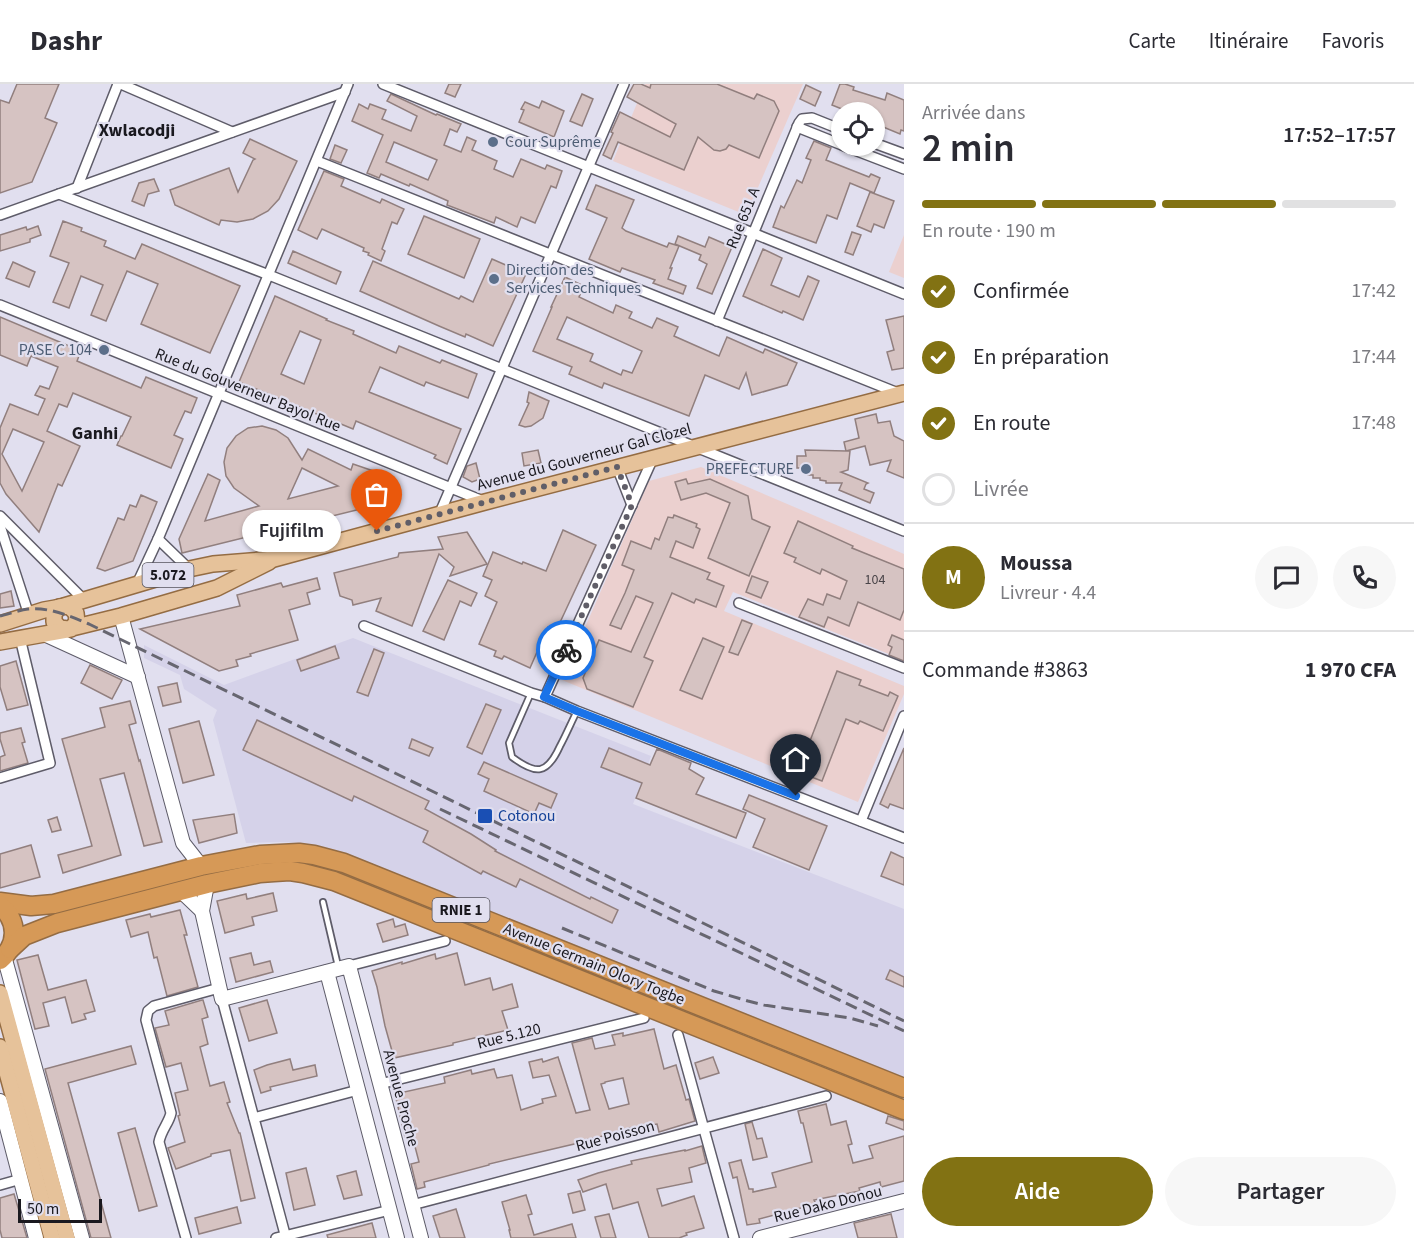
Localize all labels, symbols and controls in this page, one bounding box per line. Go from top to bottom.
text: Dashr [30,21,102,61]
text: Carte [1129,26,1176,56]
text: Itinéraire [1209,26,1288,56]
text: Favoris [1321,26,1384,56]
text: Arrivée dans [922,99,1025,127]
map controls [831,102,885,156]
button: locate [831,102,885,156]
district label: Xwlacodji [99,118,175,143]
text: 17:52–17:57 [1283,119,1396,151]
text: 2 min [922,121,1015,177]
place label: Cour Suprême [505,131,601,153]
marker: Cour Suprême [486,135,500,149]
street label: Rue 651 A [721,184,765,252]
text: En route · 190 m [922,217,1056,245]
place label: Direction des Services Techniques [506,259,641,299]
marker: Direction des Services Techniques [487,272,501,286]
icon: check [922,275,955,308]
text: Confirmée [973,275,1069,307]
text: 17:42 [1351,277,1396,305]
place label: PASE C 104 [19,339,92,361]
icon: check [922,341,955,374]
text: En préparation [973,341,1109,373]
marker: PASE C 104 [97,343,111,357]
street label: Rue du Gouverneur Bayol Rue [152,343,344,437]
text: 17:44 [1351,343,1396,371]
icon: check [922,407,955,440]
text: En route [973,407,1050,439]
text: 17:48 [1351,409,1396,437]
street label: Avenue du Gouverneur Gal Clozel [474,418,694,496]
district label: Ganhi [72,421,118,446]
place label: PREFECTURE [706,458,794,480]
marker: PREFECTURE [799,462,813,476]
pin [351,469,402,531]
text: Livrée [973,473,1029,505]
icon: bag [360,478,393,511]
callout: Fujifilm [242,510,341,552]
text: Fujifilm [259,517,324,545]
button: chat [1255,546,1318,609]
button: phone [1333,546,1396,609]
text: Moussa [1000,547,1073,579]
text: M [945,561,962,593]
road number: 5.072 [142,563,194,587]
house number: 104 [865,570,885,590]
text: Livreur · 4.4 [1000,579,1096,607]
courier [536,620,596,680]
icon: bike [550,634,583,667]
text: Commande #3863 [922,654,1088,686]
text: 1 970 CFA [1305,654,1396,686]
pin [770,734,821,796]
icon: home [779,743,812,776]
place label: Cotonou [498,805,556,827]
marker: Cotonou [476,807,494,825]
road number: RNIE 1 [432,898,490,922]
street label: Avenue Germain Olory Togbe [500,917,688,1011]
street label: Rue 5.120 [475,1017,543,1055]
street label: Avenue Proche [377,1047,425,1149]
street label: Rue Poisson [573,1115,657,1157]
button: Aide [922,1157,1153,1226]
button: Partager [1165,1157,1396,1226]
street label: Rue Dako Donou [771,1180,885,1228]
scale bar [18,1196,102,1224]
text: 50 m [27,1198,59,1220]

